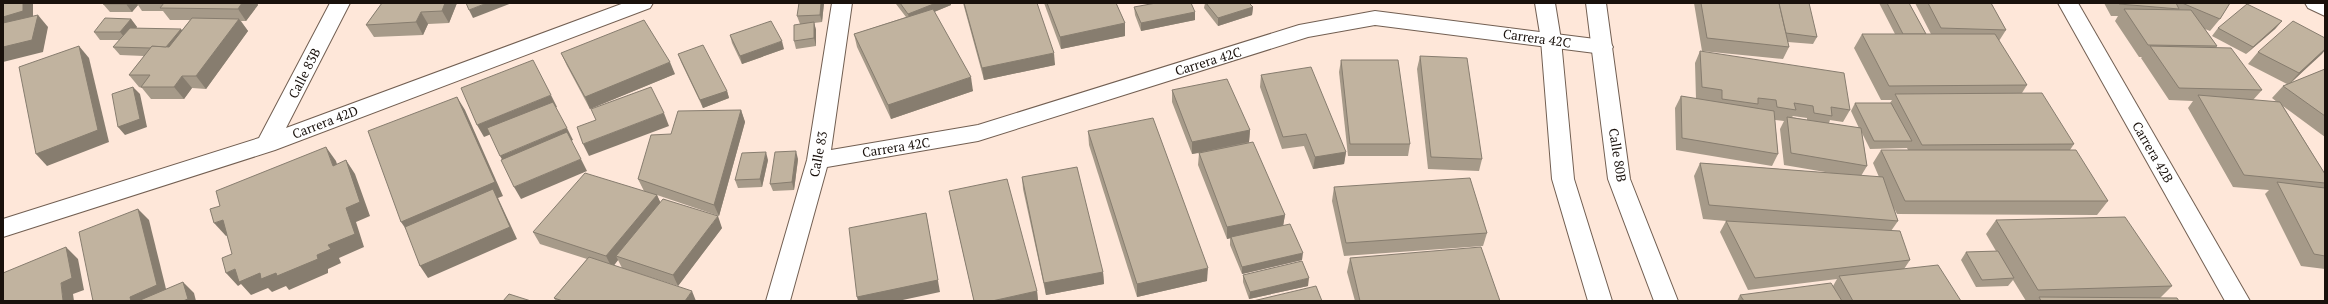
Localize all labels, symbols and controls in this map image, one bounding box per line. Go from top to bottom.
street label: Carrera 42C [1502,24,1572,52]
street label: Carrera 42C [1173,42,1243,80]
street label: Calle 83B [284,45,324,101]
street label: Carrera 42D [289,101,361,143]
street label: Carrera 42B [2128,118,2178,186]
street label: Calle 80B [1605,127,1631,183]
street label: Calle 83 [805,129,831,178]
street label: Carrera 42C [861,133,931,161]

